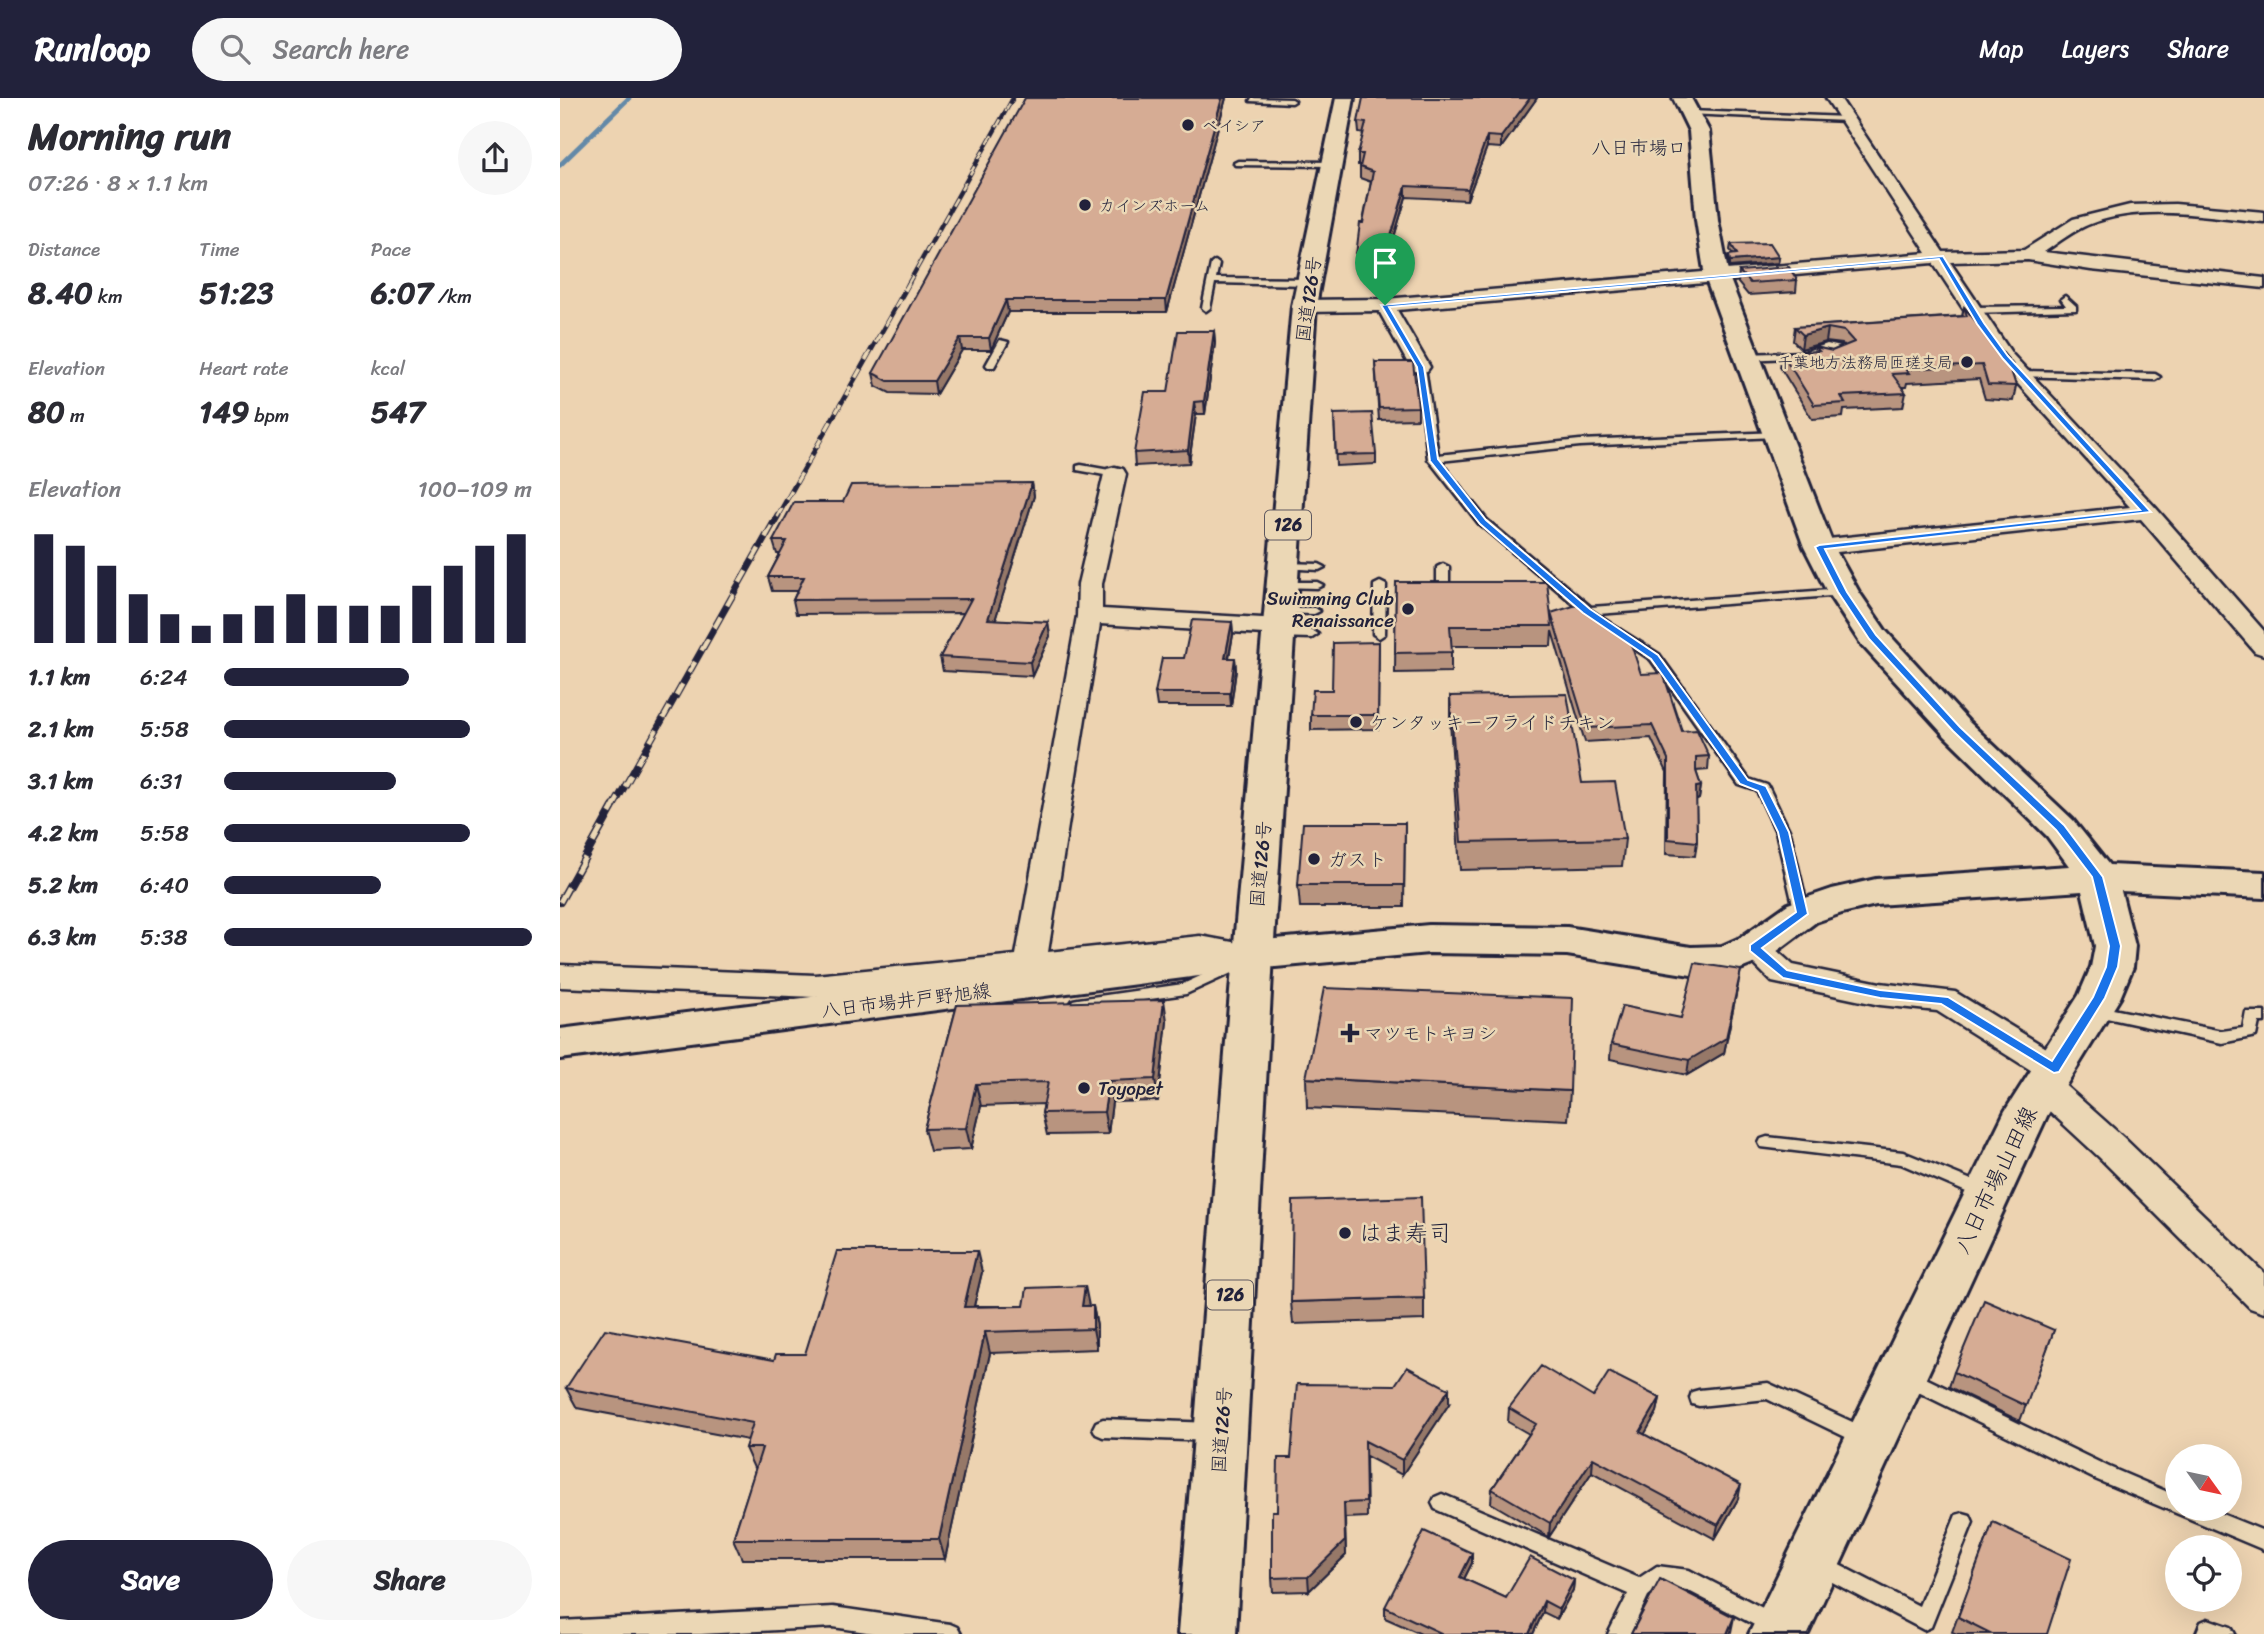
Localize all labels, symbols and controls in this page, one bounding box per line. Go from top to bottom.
search box [192,18,682,81]
text: Runloop [35,20,150,78]
text: Search here [272,26,409,72]
text: Map [1979,28,2024,70]
text: Layers [2062,28,2129,70]
text: Share [2167,28,2229,70]
icon: search [216,30,254,68]
text: Morning run [28,103,231,170]
place label: ベイシア [1202,111,1266,140]
marker: ベイシア [1180,117,1196,133]
button: share [458,121,532,195]
district label: 八日市場ロ [1591,131,1687,164]
text: 07:26 · 8 × 1.1 km [28,163,208,204]
place label: カインズホーム [1099,191,1210,220]
marker: カインズホーム [1077,197,1093,213]
text: Distance [28,233,100,266]
text: Time [199,233,240,266]
text: Pace [371,233,411,266]
pin [1355,233,1415,305]
icon: arrive [1366,244,1404,282]
street label: 国道126号 [1286,254,1331,344]
text: 8.40 [28,266,93,320]
text: 51:23 [199,266,273,320]
text: 6:07 [371,266,433,320]
text: km [93,280,123,313]
text: /km [433,280,472,313]
place label: 千葉地方法務局匝瑳支局 [1777,348,1953,377]
text: Elevation [28,352,105,385]
text: Heart rate [199,352,289,385]
text: kcal [371,352,405,385]
marker: 千葉地方法務局匝瑳支局 [1959,354,1975,370]
text: 80 [28,385,65,439]
text: 149 [199,385,249,439]
text: 547 [371,385,425,439]
text: m [65,399,85,432]
text: bpm [249,399,289,432]
text: Elevation [28,469,121,510]
text: 100–109 m [418,469,532,510]
road number: 126 [1265,510,1311,540]
place label: Swimming Club Renaissance [1267,582,1394,637]
marker: Swimming Club Renaissance [1400,601,1416,617]
text: 1.1 km [28,657,91,698]
text: 6:24 [140,657,188,698]
place label: ケンタッキーフライドチキン [1370,706,1615,739]
text: 2.1 km [28,709,94,750]
text: 5:58 [140,709,189,750]
marker: ケンタッキーフライドチキン [1348,714,1364,730]
text: 3.1 km [28,761,93,802]
text: 6:31 [140,761,183,802]
text: 4.2 km [28,813,98,854]
text: 5:58 [140,813,189,854]
street label: 国道126号 [1240,819,1281,909]
place label: ガスト [1328,843,1387,876]
marker: ガスト [1306,851,1322,867]
text: 5.2 km [28,865,98,906]
text: 6:40 [140,865,189,906]
text: 6.3 km [28,917,97,958]
text: 5:38 [140,917,188,958]
street label: 八日市場井戸野旭線 [819,974,993,1027]
place label: マツモトキヨシ [1364,1017,1497,1050]
marker: マツモトキヨシ [1342,1025,1358,1041]
place label: Toyopet [1098,1072,1164,1105]
marker: Toyopet [1076,1080,1092,1096]
street label: 八日市場山田線 [1942,1099,2049,1262]
place label: はま寿司 [1359,1213,1451,1254]
marker: はま寿司 [1337,1225,1353,1241]
road number: 126 [1207,1280,1253,1310]
street label: 国道126号 [1202,1386,1241,1475]
north arrow [2165,1444,2242,1521]
map controls [2165,1444,2242,1612]
button: locate [2165,1535,2242,1612]
button: Save [28,1540,273,1620]
button: Share [287,1540,532,1620]

